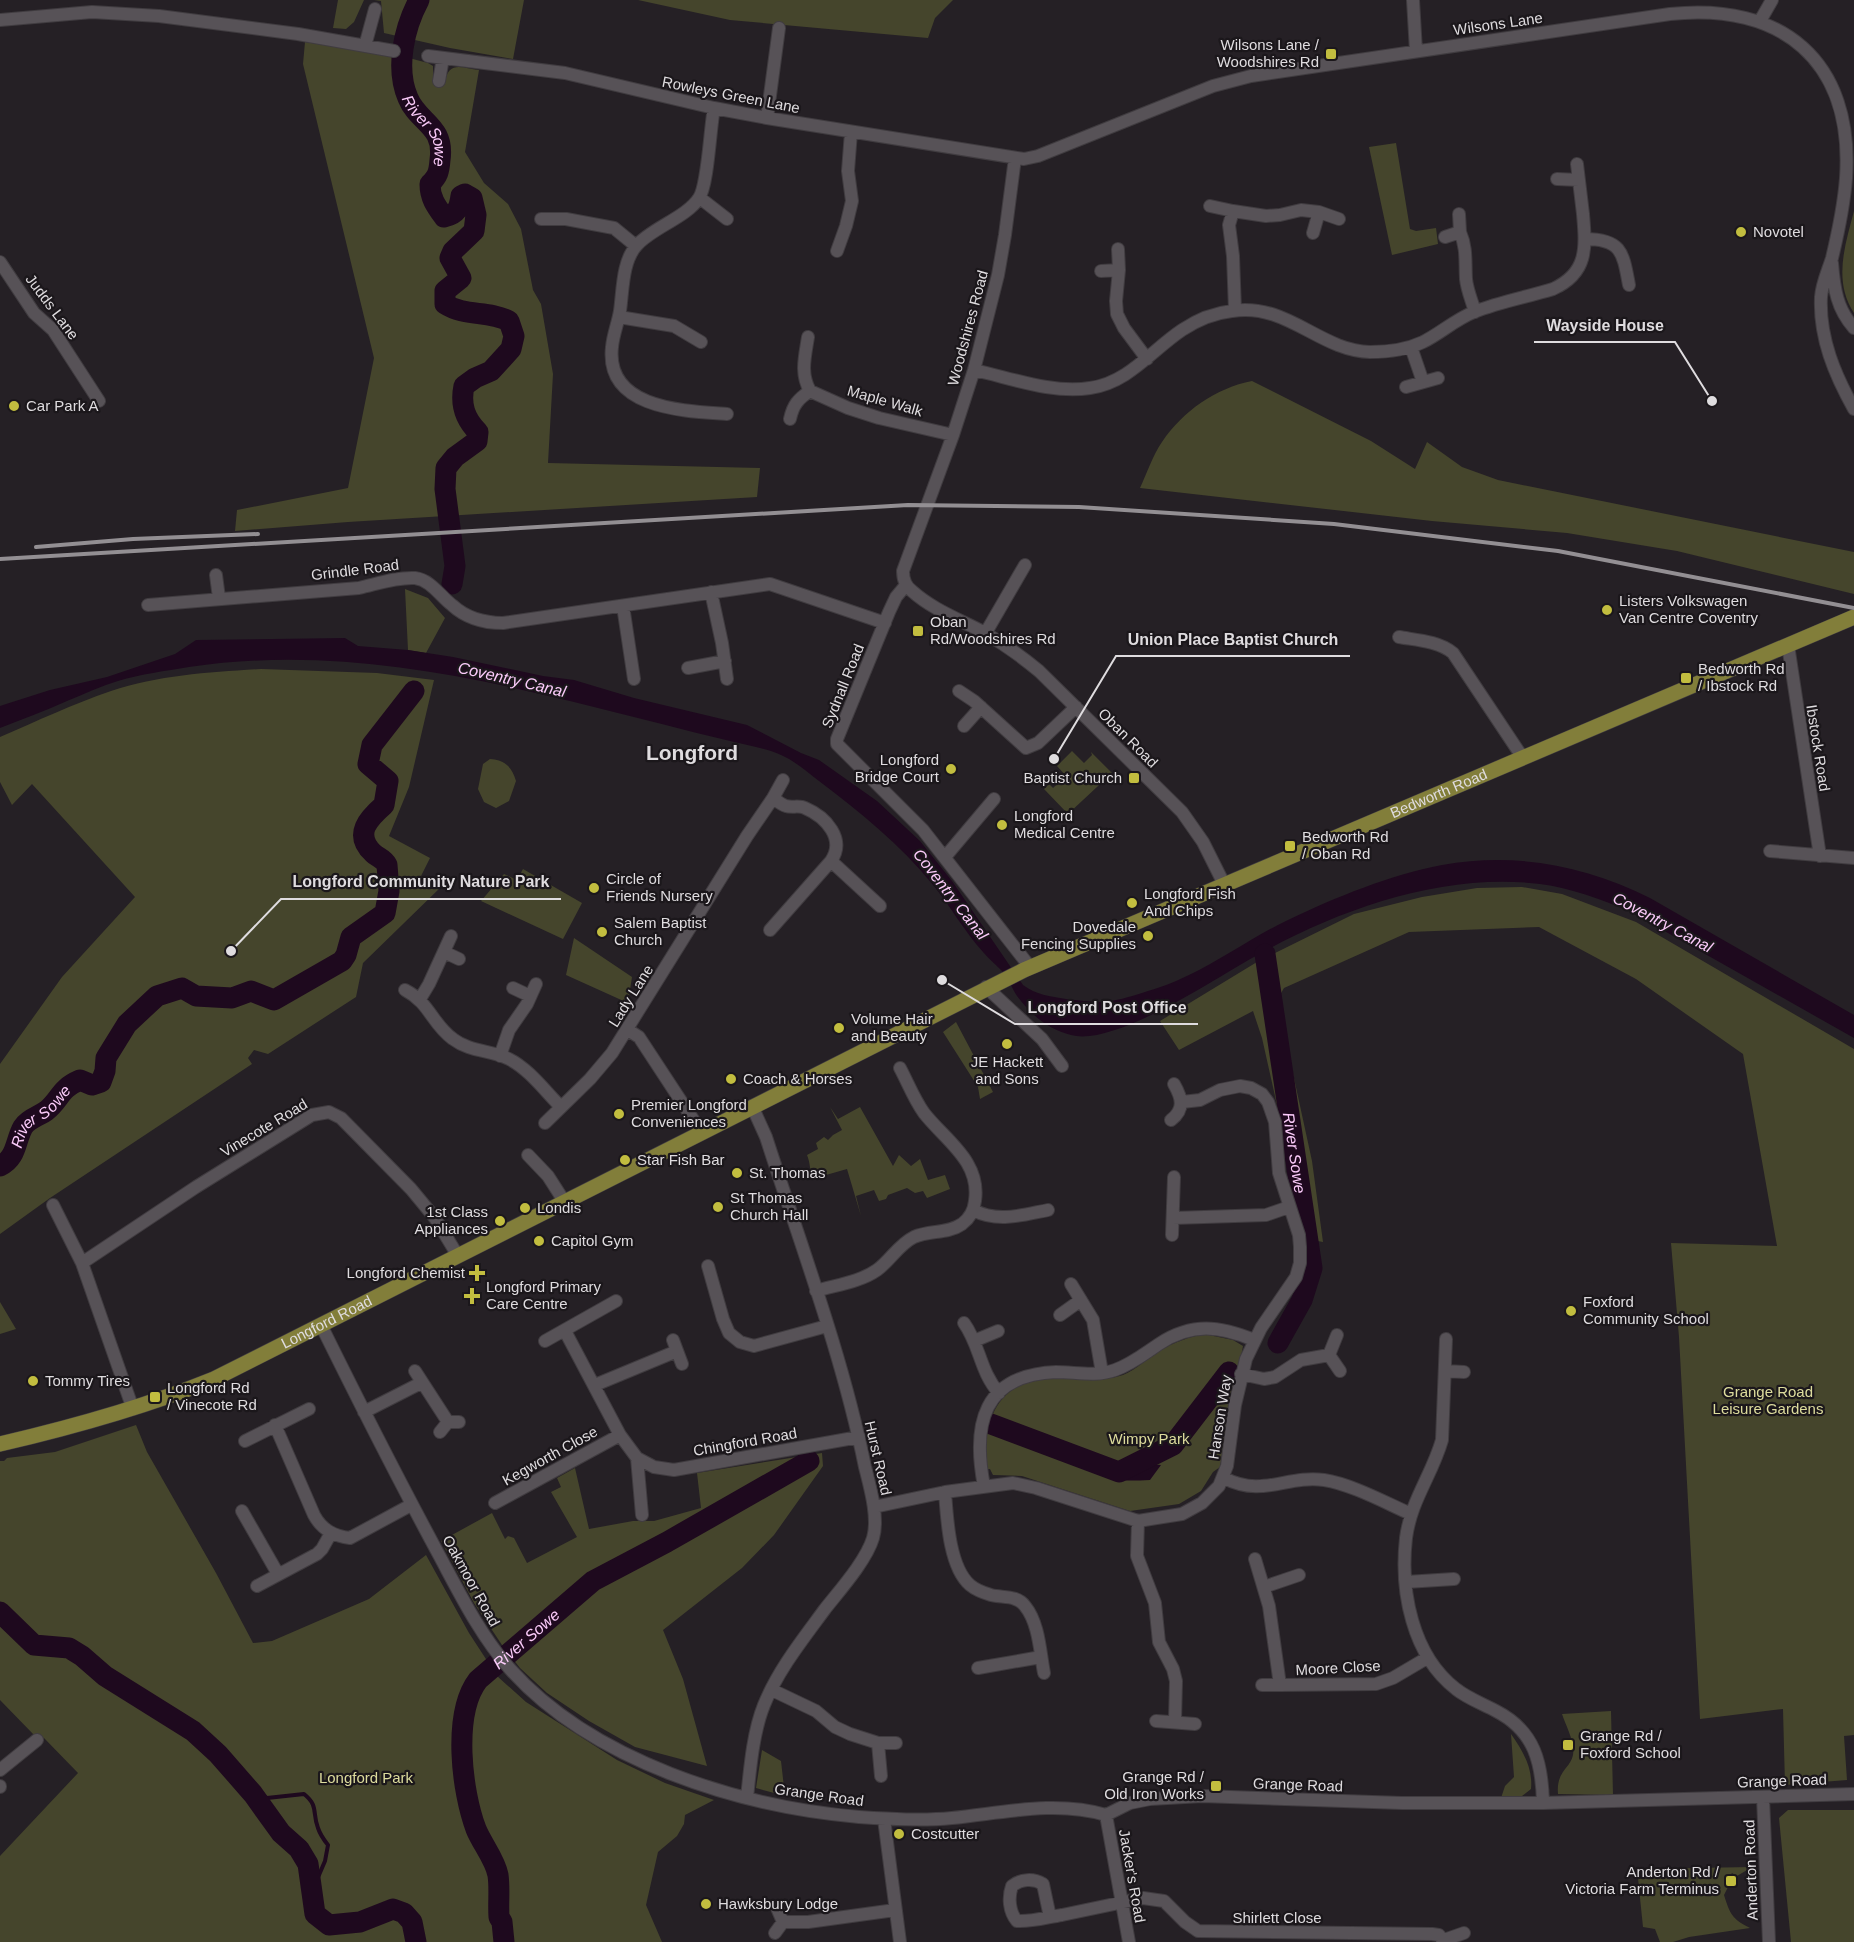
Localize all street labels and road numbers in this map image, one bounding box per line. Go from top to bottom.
street label: Wilsons Lane [1452,9,1544,38]
street label: Rowleys Green Lane [661,73,801,116]
street label: Woodshires Road [944,268,991,388]
street label: Judds Lane [22,271,83,343]
street label: Maple Walk [845,382,925,420]
street label: Grindle Road [310,556,400,583]
street label: Sydnall Road [818,641,867,730]
street label: Ibstock Road [1803,703,1834,792]
street label: Oban Road [1095,705,1161,771]
street label: Bedworth Road [1388,765,1490,821]
street label: Lady Lane [605,962,656,1030]
street label: Vinecote Road [217,1095,310,1160]
street label: Longford Road [278,1292,375,1352]
street label: Hanson Way [1204,1373,1235,1460]
street label: Hurst Road [862,1419,895,1497]
street label: Kegworth Close [499,1422,600,1489]
street label: Chingford Road [692,1424,798,1459]
street label: Oakmoor Road [439,1532,504,1629]
street label: Moore Close [1295,1657,1381,1678]
street label: Grange Road [1737,1770,1827,1791]
street label: Grange Road [1253,1774,1343,1795]
street label: Grange Road [773,1780,865,1809]
street label: Anderton Road [1740,1819,1761,1921]
street label: Jacker's Road [1116,1828,1149,1924]
street label: Shirlett Close [1232,1909,1322,1926]

